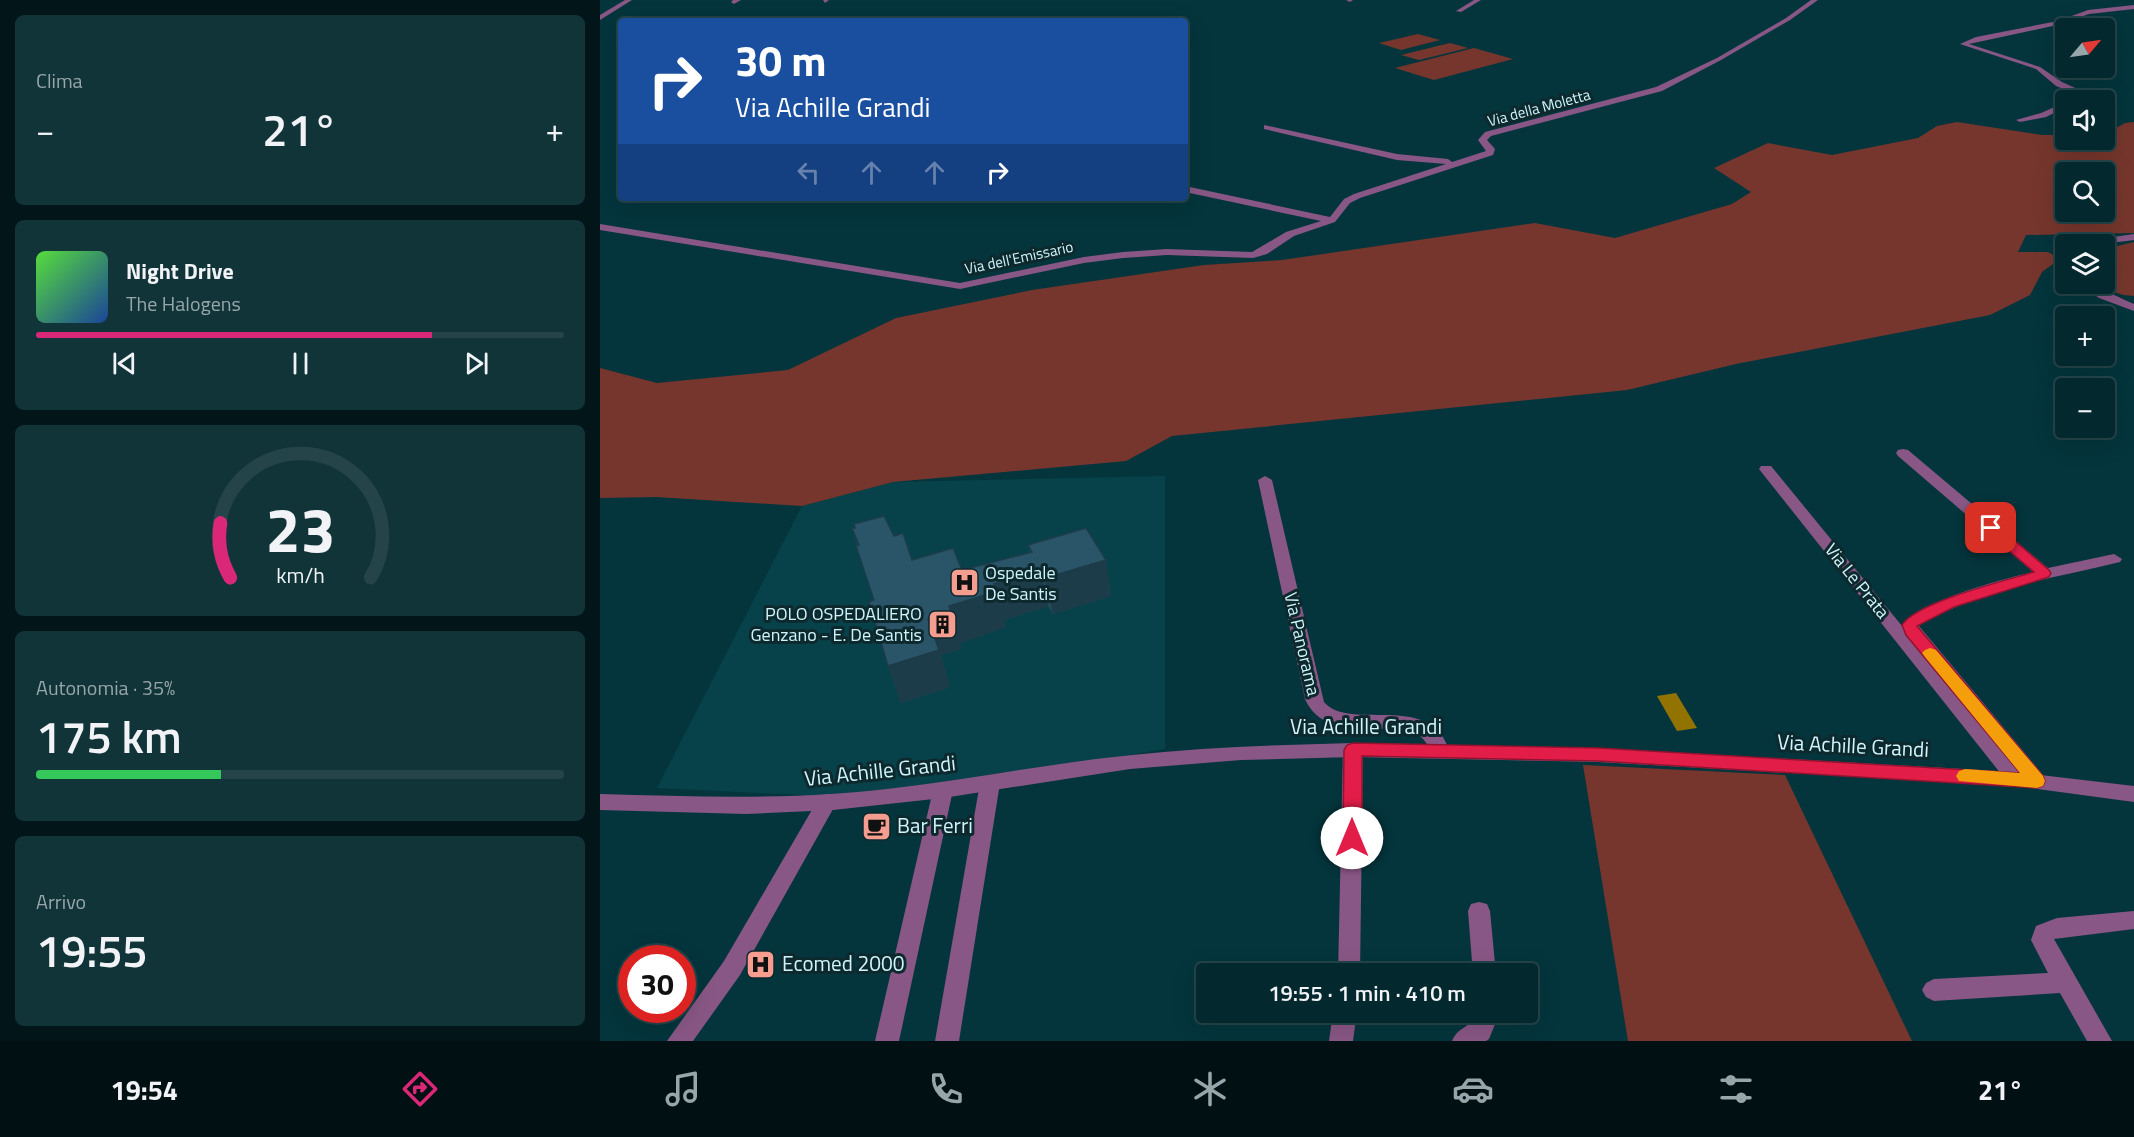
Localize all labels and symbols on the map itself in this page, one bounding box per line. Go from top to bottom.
north arrow [2055,18,2115,78]
street label: Via della Moletta [1485,83,1593,132]
street label: Via dell'Emissario [963,235,1075,280]
pin [1965,502,2016,553]
street label: Via Le Prata [1819,537,1896,624]
place label: Ospedale De Santis [985,559,1057,607]
hospital icon: Ospedale De Santis [948,567,980,599]
street label: Via Panorama [1277,589,1328,698]
place label: POLO OSPEDALIERO Genzano - E. De Santis [750,600,922,648]
building icon: POLO OSPEDALIERO Genzano - E. De Santis [927,608,959,640]
street label: Via Achille Grandi [1290,710,1442,742]
street label: Via Achille Grandi [1776,725,1930,765]
street label: Via Achille Grandi [803,746,957,794]
position arrow [1320,806,1384,870]
place label: Bar Ferri [897,809,973,841]
cafe icon: Bar Ferri [860,810,892,842]
speed limit sign: 30 [618,945,696,1023]
place label: Ecomed 2000 [782,947,904,979]
hospital icon: Ecomed 2000 [745,948,777,980]

